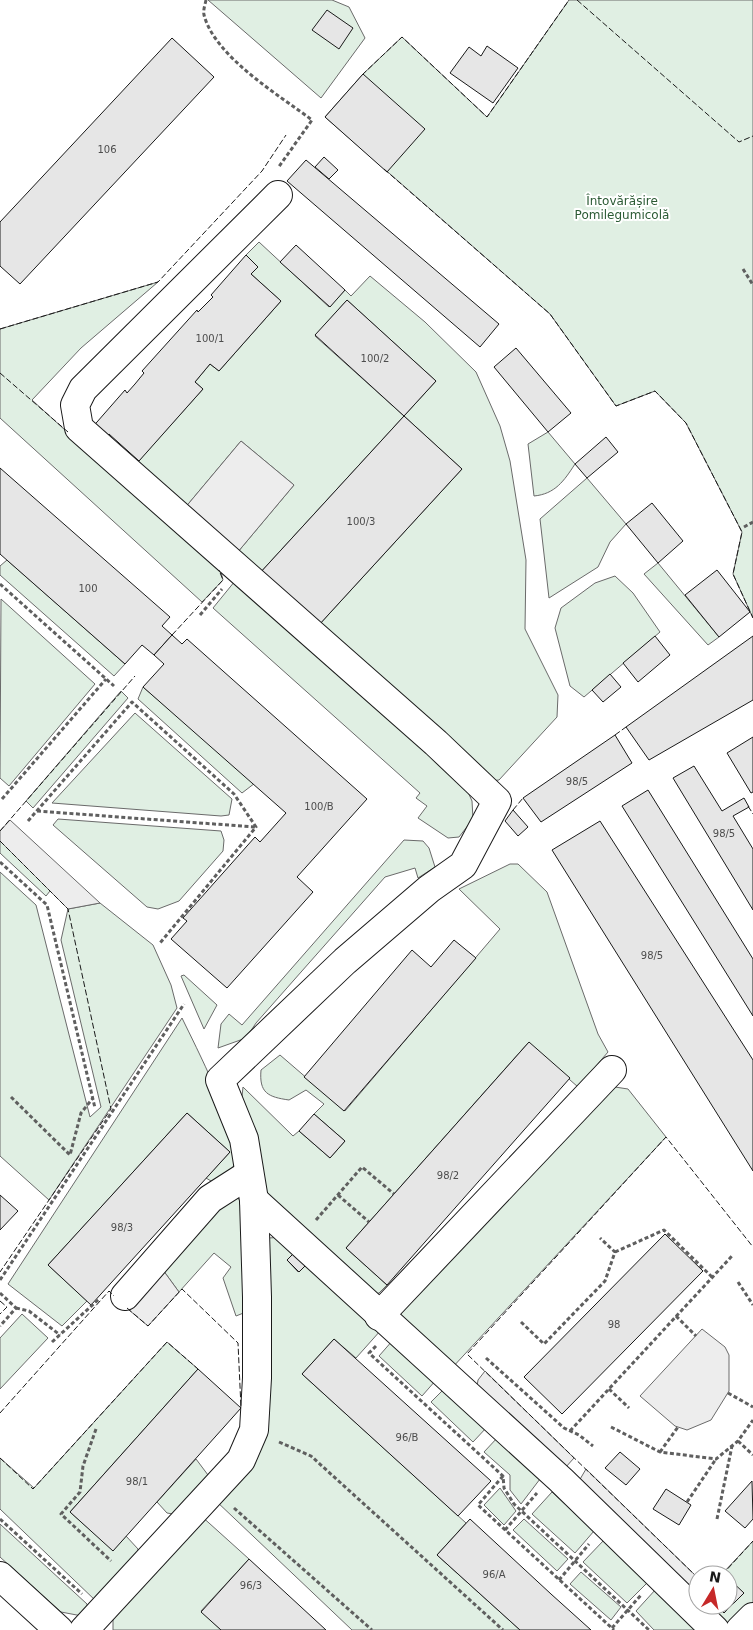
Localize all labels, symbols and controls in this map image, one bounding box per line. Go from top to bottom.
house number: 106 [97,144,117,155]
park label: Întovărășire Pomilegumicolă [575,193,669,222]
house number: 100/1 [196,333,224,344]
house number: 100/2 [361,353,389,364]
house number: 100/3 [347,516,375,527]
house number: 100 [78,583,98,594]
house number: 98/5 [566,776,588,787]
house number: 100/B [304,801,334,812]
house number: 98/5 [713,828,735,839]
house number: 98/5 [641,950,663,961]
house number: 98/2 [437,1170,459,1181]
house number: 98/3 [111,1222,133,1233]
house number: 98 [608,1319,620,1330]
house number: 96/B [396,1432,419,1443]
house number: 98/1 [126,1476,148,1487]
north arrow [688,1565,738,1615]
text: N [708,1568,722,1586]
house number: 96/A [483,1569,506,1580]
house number: 96/3 [240,1580,262,1591]

